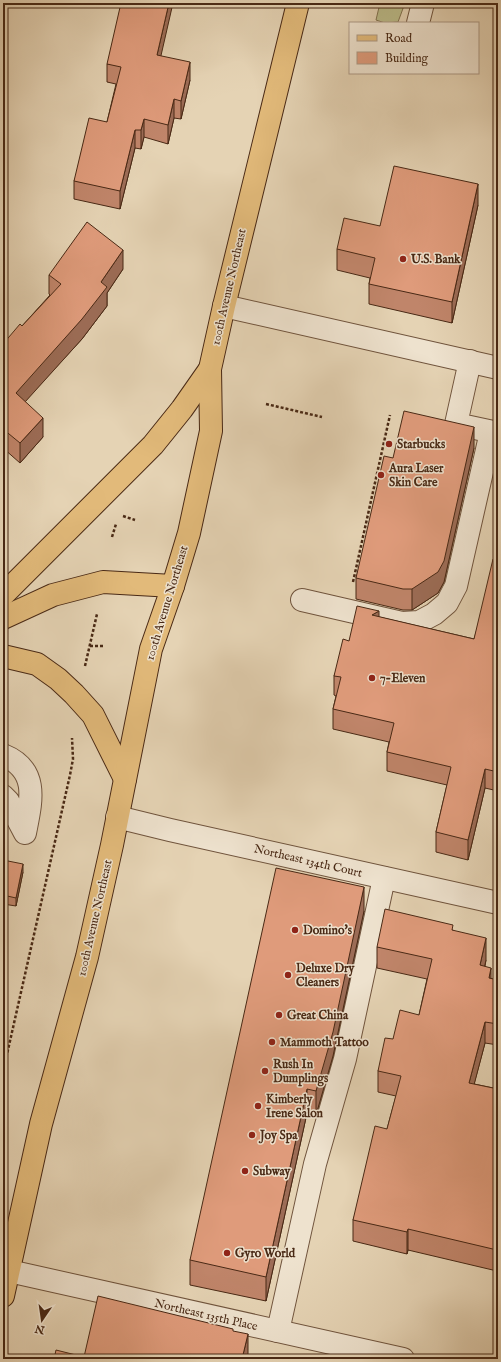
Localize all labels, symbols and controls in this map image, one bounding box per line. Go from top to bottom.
legend [349,22,479,74]
text: Road [385,31,413,46]
text: Building [385,51,429,66]
street label: 100th Avenue Northeast [208,227,250,347]
place label: U.S. Bank [410,252,461,267]
marker: U.S. Bank [398,254,408,264]
place label: Starbucks [397,437,446,452]
marker: Starbucks [384,439,394,449]
place label: Aura Laser Skin Care [388,461,444,490]
marker: Aura Laser Skin Care [376,470,386,480]
street label: 100th Avenue Northeast [142,544,192,662]
place label: 7-Eleven [380,671,426,686]
marker: 7-Eleven [367,673,377,683]
street label: Northeast 134th Court [252,841,364,881]
street label: 100th Avenue Northeast [74,858,116,978]
place label: Domino's [303,923,353,938]
marker: Domino's [290,925,300,935]
place label: Deluxe Dry Cleaners [296,961,355,990]
marker: Deluxe Dry Cleaners [283,970,293,980]
place label: Great China [287,1008,349,1023]
marker: Great China [274,1010,284,1020]
place label: Mammoth Tattoo [280,1035,369,1050]
marker: Mammoth Tattoo [267,1037,277,1047]
place label: Rush In Dumplings [273,1057,329,1087]
marker: Rush In Dumplings [260,1066,270,1076]
place label: Kimberly Irene Salon [266,1092,324,1121]
marker: Kimberly Irene Salon [253,1101,263,1111]
place label: Joy Spa [258,1128,298,1144]
marker: Joy Spa [247,1130,257,1140]
place label: Subway [253,1164,292,1180]
marker: Subway [240,1166,250,1176]
place label: Gyro World [235,1246,296,1262]
marker: Gyro World [222,1248,232,1258]
street label: Northeast 135th Place [153,1296,260,1334]
north arrow [22,1300,62,1340]
text: N [33,1321,47,1337]

